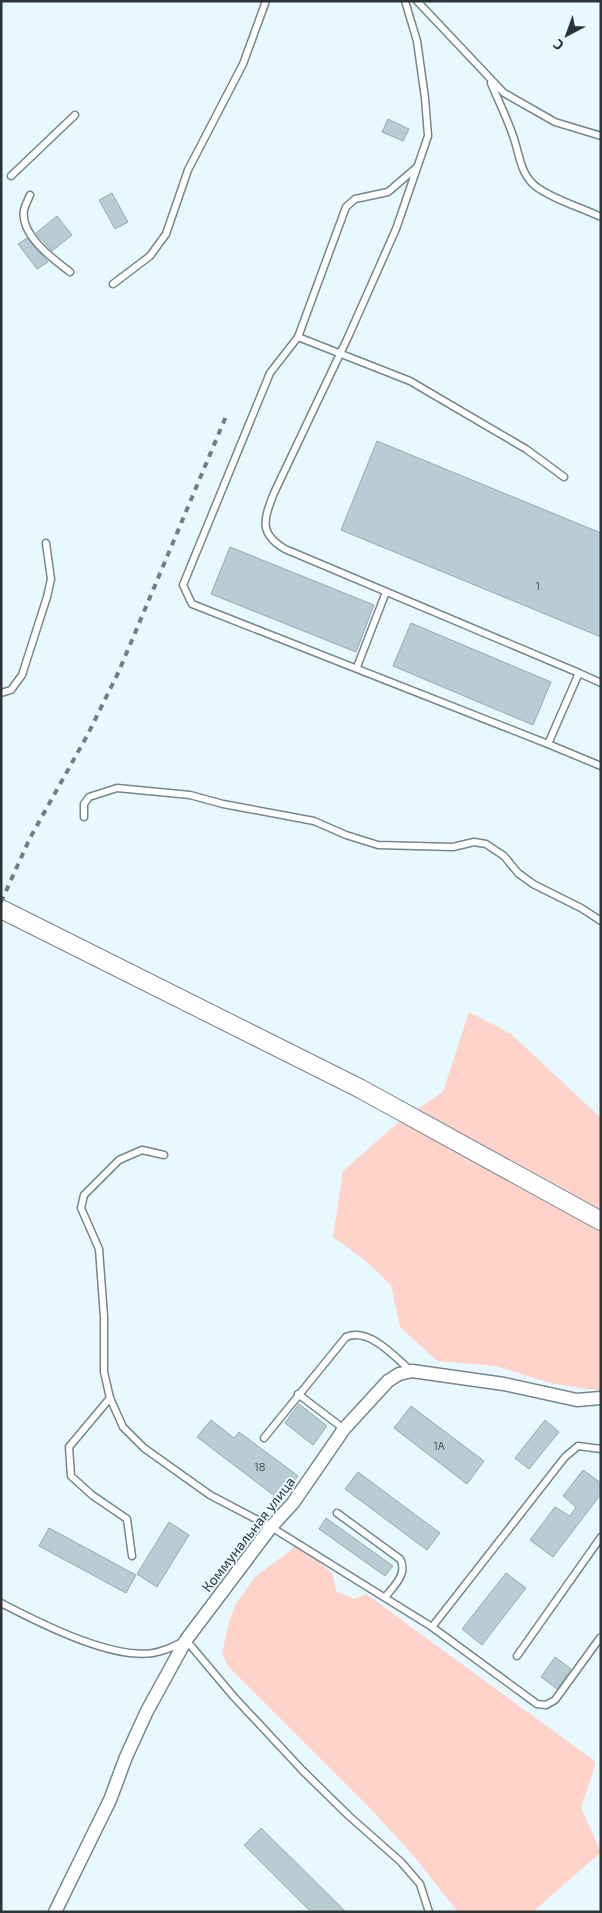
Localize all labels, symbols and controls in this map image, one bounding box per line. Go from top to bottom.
north arrow [542,10,592,60]
text: С [549,36,567,54]
house number: 1 [536,579,540,592]
house number: 1А [433,1439,445,1452]
house number: 18 [254,1460,266,1473]
street label: Коммунальная улица [198,1473,298,1595]

